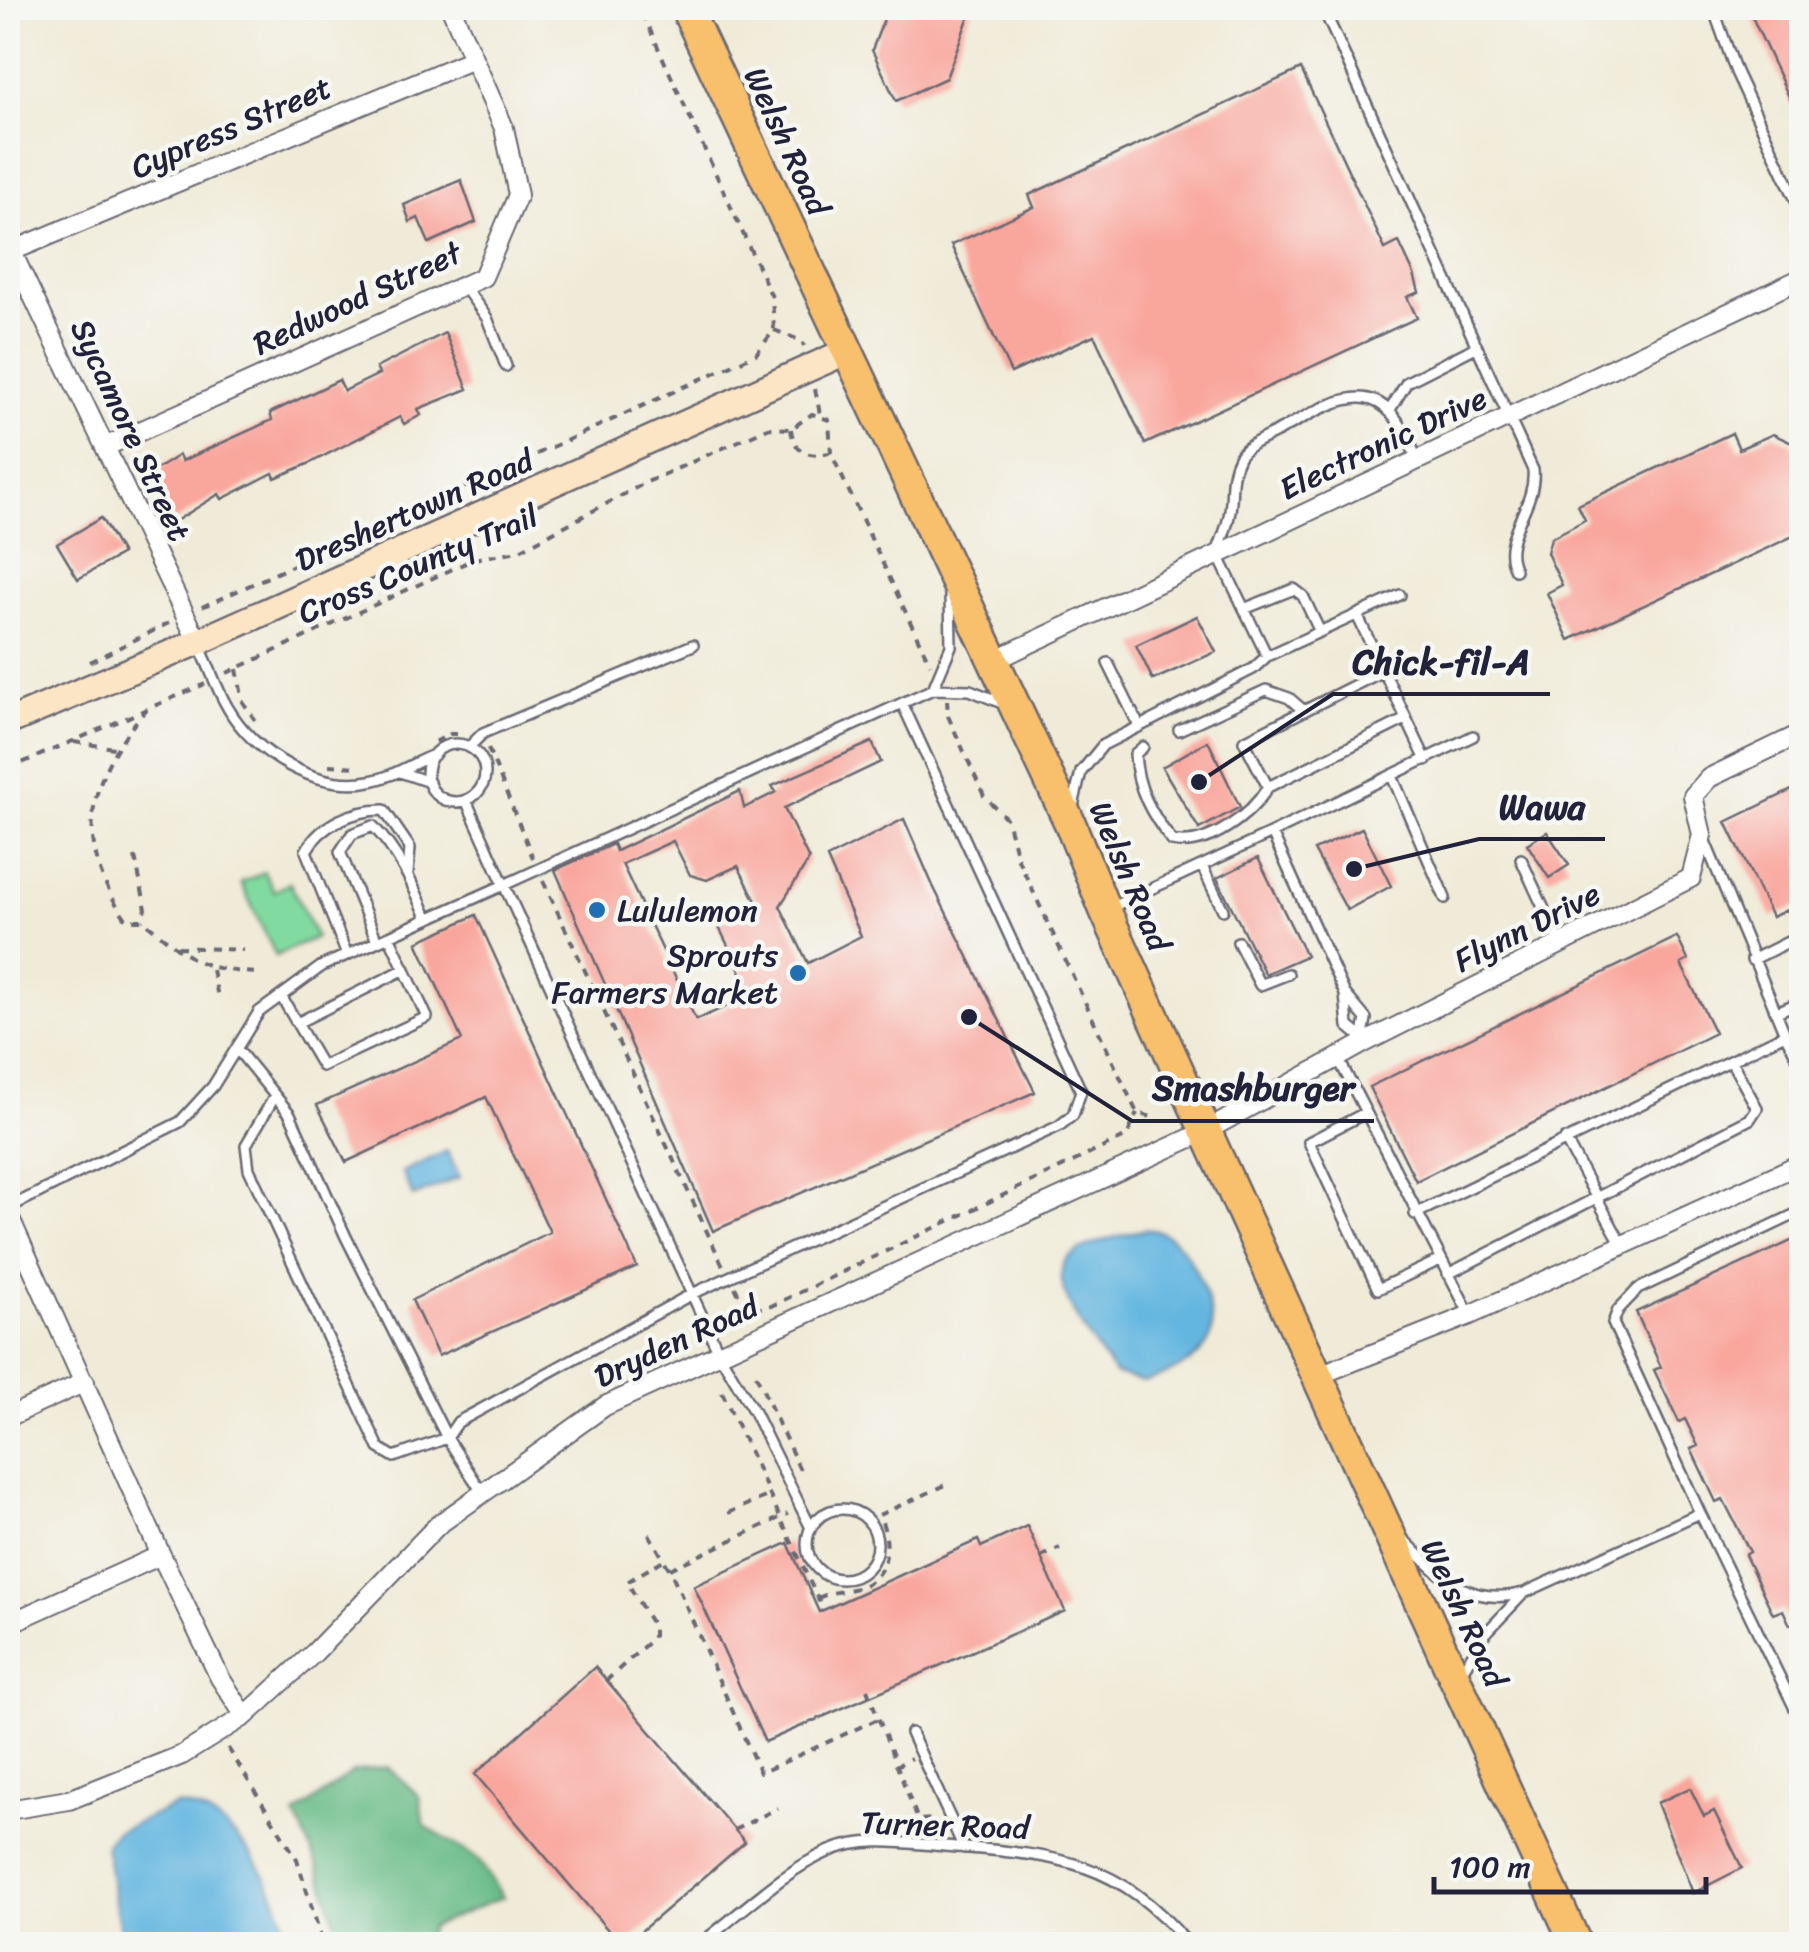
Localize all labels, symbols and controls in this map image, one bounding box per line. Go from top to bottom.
street label: Welsh Road [727,57,847,227]
street label: Cypress Street [122,59,341,195]
street label: Redwood Street [243,225,472,372]
street label: Sycamore Street [54,309,207,551]
street label: Electronic Drive [1269,370,1497,517]
street label: Dreshertown Road [286,432,545,589]
street label: Cross County Trail [289,488,548,641]
callout: Chick-fil-A [1333,629,1550,694]
text: Chick-fil-A [1351,631,1530,693]
callout: Wawa [1479,774,1605,839]
text: Wawa [1499,776,1587,838]
street label: Welsh Road [1072,792,1188,962]
street label: Flynn Drive [1444,866,1611,989]
place label: Lululemon [617,882,758,939]
marker: Lululemon [586,899,608,921]
place label: Sprouts Farmers Market [551,927,778,1021]
marker: Sprouts Farmers Market [787,962,809,984]
callout: Smashburger [1132,1056,1374,1121]
text: Smashburger [1151,1057,1357,1119]
street label: Dryden Road [584,1277,770,1405]
street label: Welsh Road [1404,1529,1524,1699]
street label: Turner Road [860,1794,1032,1857]
scale bar [1434,1832,1706,1894]
text: 100 m [1449,1840,1531,1894]

